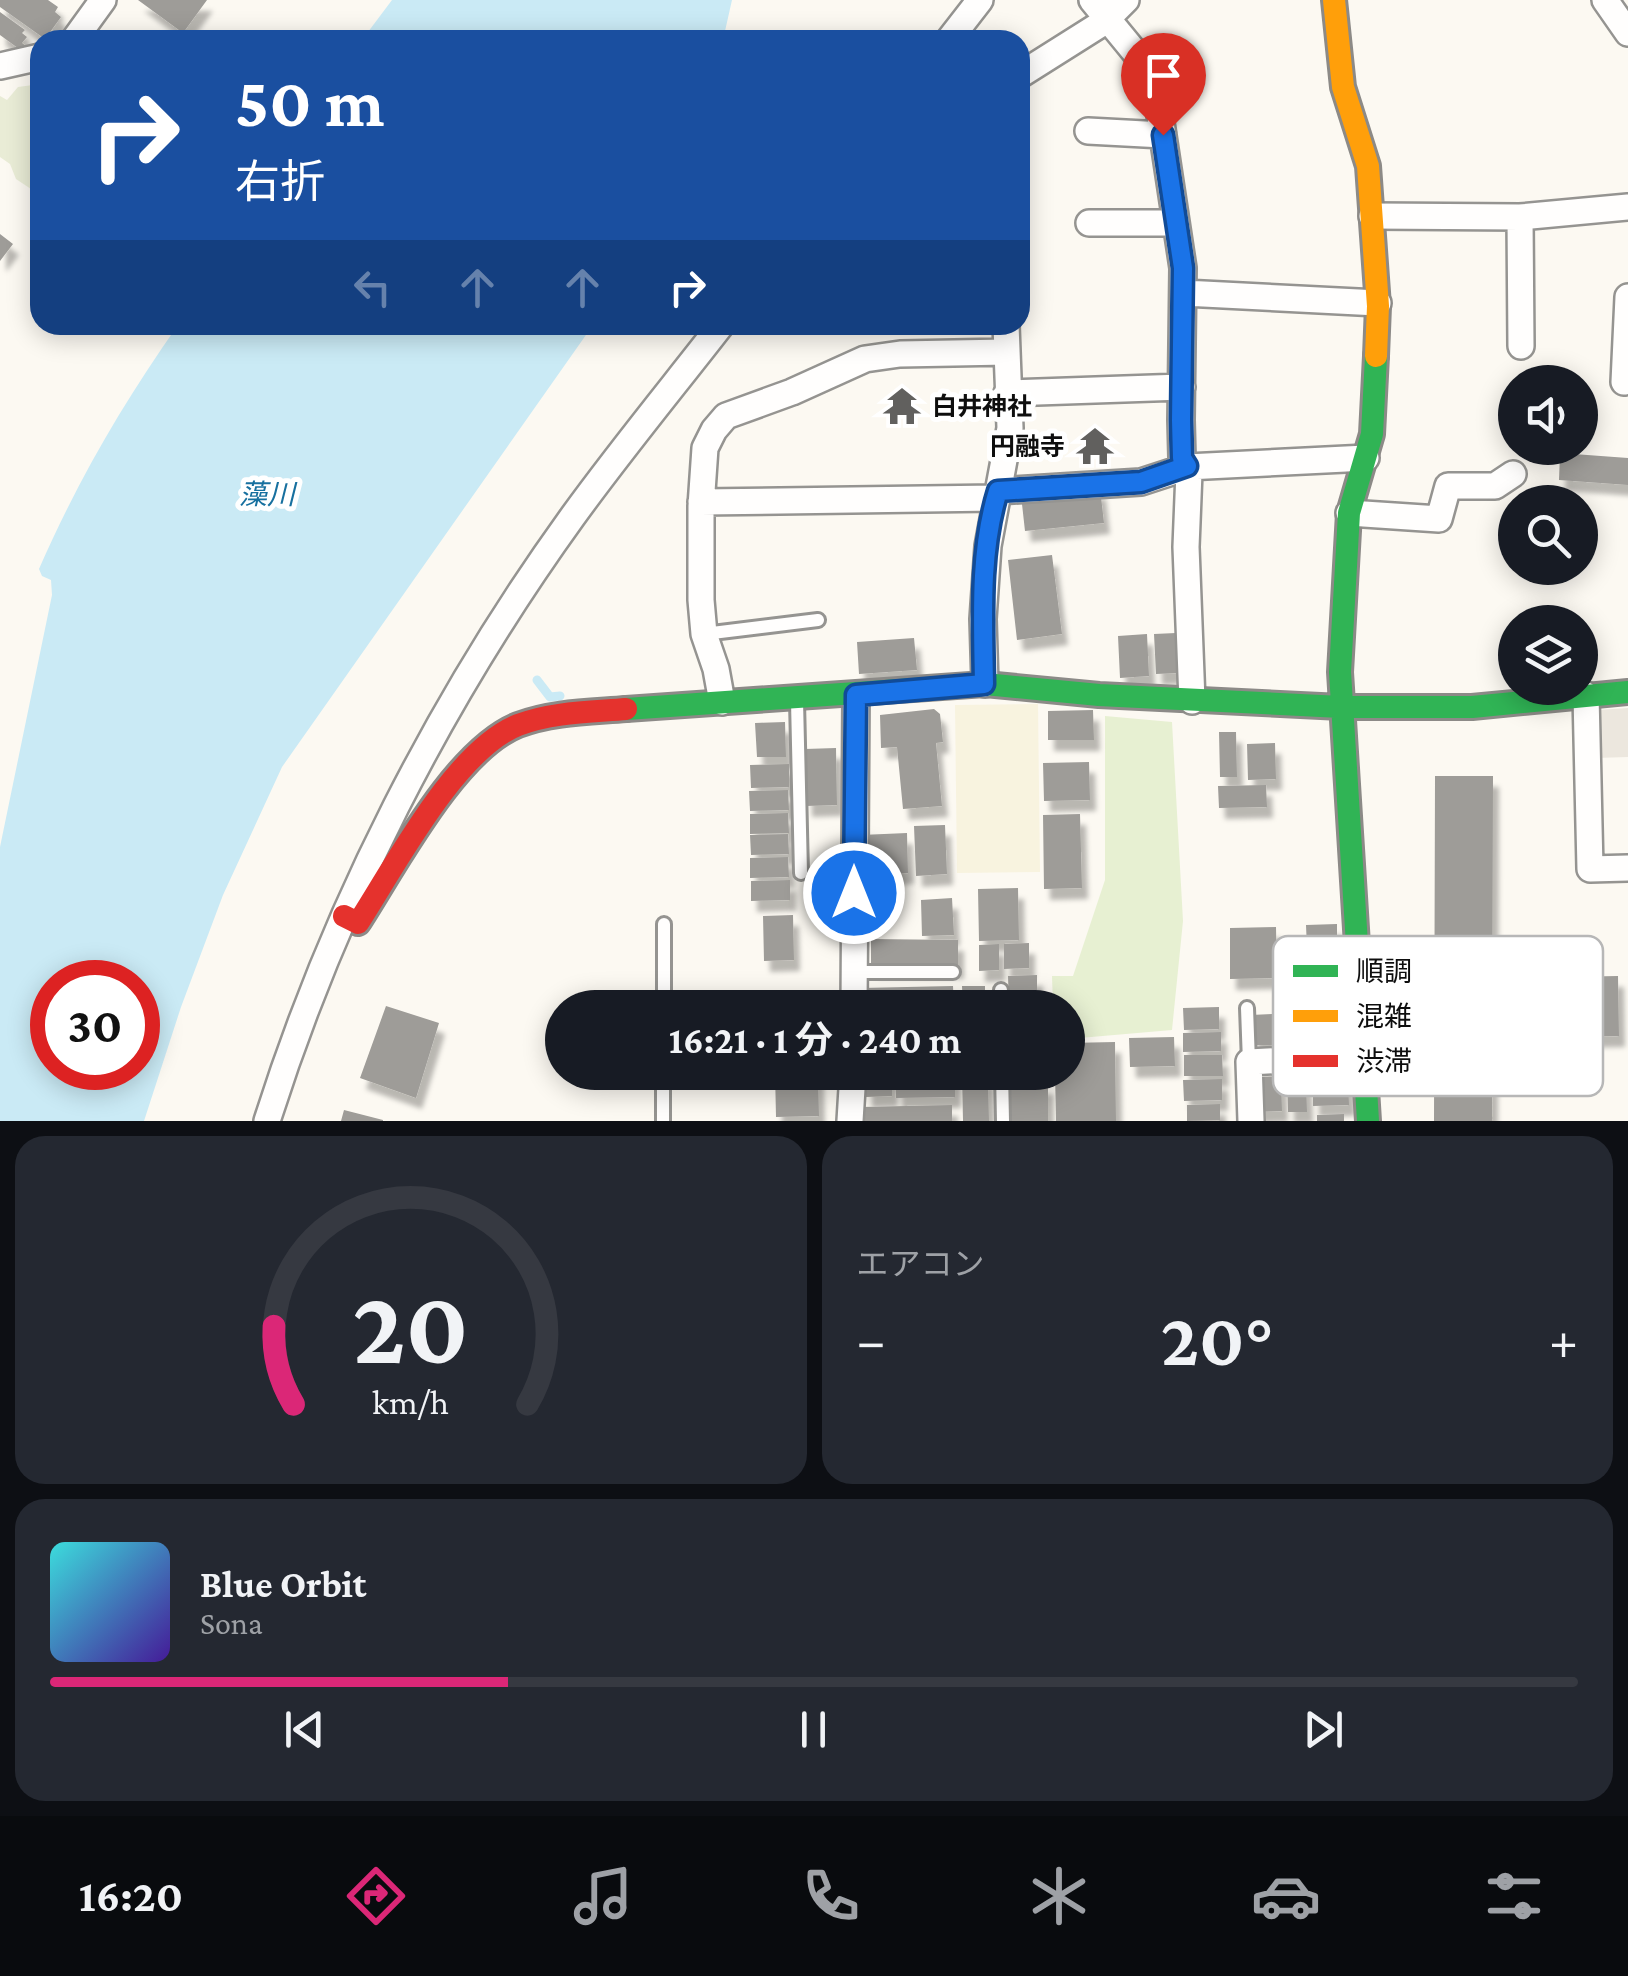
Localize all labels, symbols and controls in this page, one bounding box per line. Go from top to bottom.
pin [1121,33,1206,136]
icon: arrive [1136,48,1191,103]
text: 50 m [235,63,385,141]
icon: right [70,70,200,200]
text: 右折 [235,157,325,207]
icon: left [345,260,400,315]
icon: ahead [450,260,505,315]
icon: ahead [555,260,610,315]
icon: right [660,260,715,315]
map controls [1498,365,1598,705]
button: sound [1498,365,1598,465]
temple icon: 白井神社 [881,385,923,427]
place label: 白井神社 [932,393,1032,420]
temple icon: 円融寺 [1074,425,1116,467]
place label: 円融寺 [990,433,1065,460]
water label: 藻川 [239,479,298,510]
button: search [1498,485,1598,585]
button: layers [1498,605,1598,705]
position arrow [802,841,906,945]
legend [1273,936,1603,1096]
text: 順調 [1356,956,1412,987]
speed limit sign: 30 [30,960,160,1090]
text: 混雑 [1356,1001,1412,1032]
text: 16:21 · 1 分 · 240 m [669,1019,961,1061]
text: 渋滞 [1356,1046,1412,1077]
text: エアコン [857,1246,985,1282]
text: 20 [353,1269,469,1384]
text: 20° [1161,1298,1274,1381]
text: − [857,1310,886,1371]
text: + [1549,1310,1578,1371]
text: km/h [372,1382,449,1422]
text: Blue Orbit [200,1563,367,1605]
text: Sona [200,1605,263,1641]
icon: previous [277,1702,332,1757]
icon: pause [786,1702,841,1757]
icon: next [1296,1702,1351,1757]
icon: directions [341,1861,411,1931]
icon: music [568,1861,638,1931]
icon: phone [796,1861,866,1931]
icon: climate [1024,1861,1094,1931]
icon: car [1251,1861,1321,1931]
icon: filters [1479,1861,1549,1931]
text: 16:20 [79,1871,183,1921]

